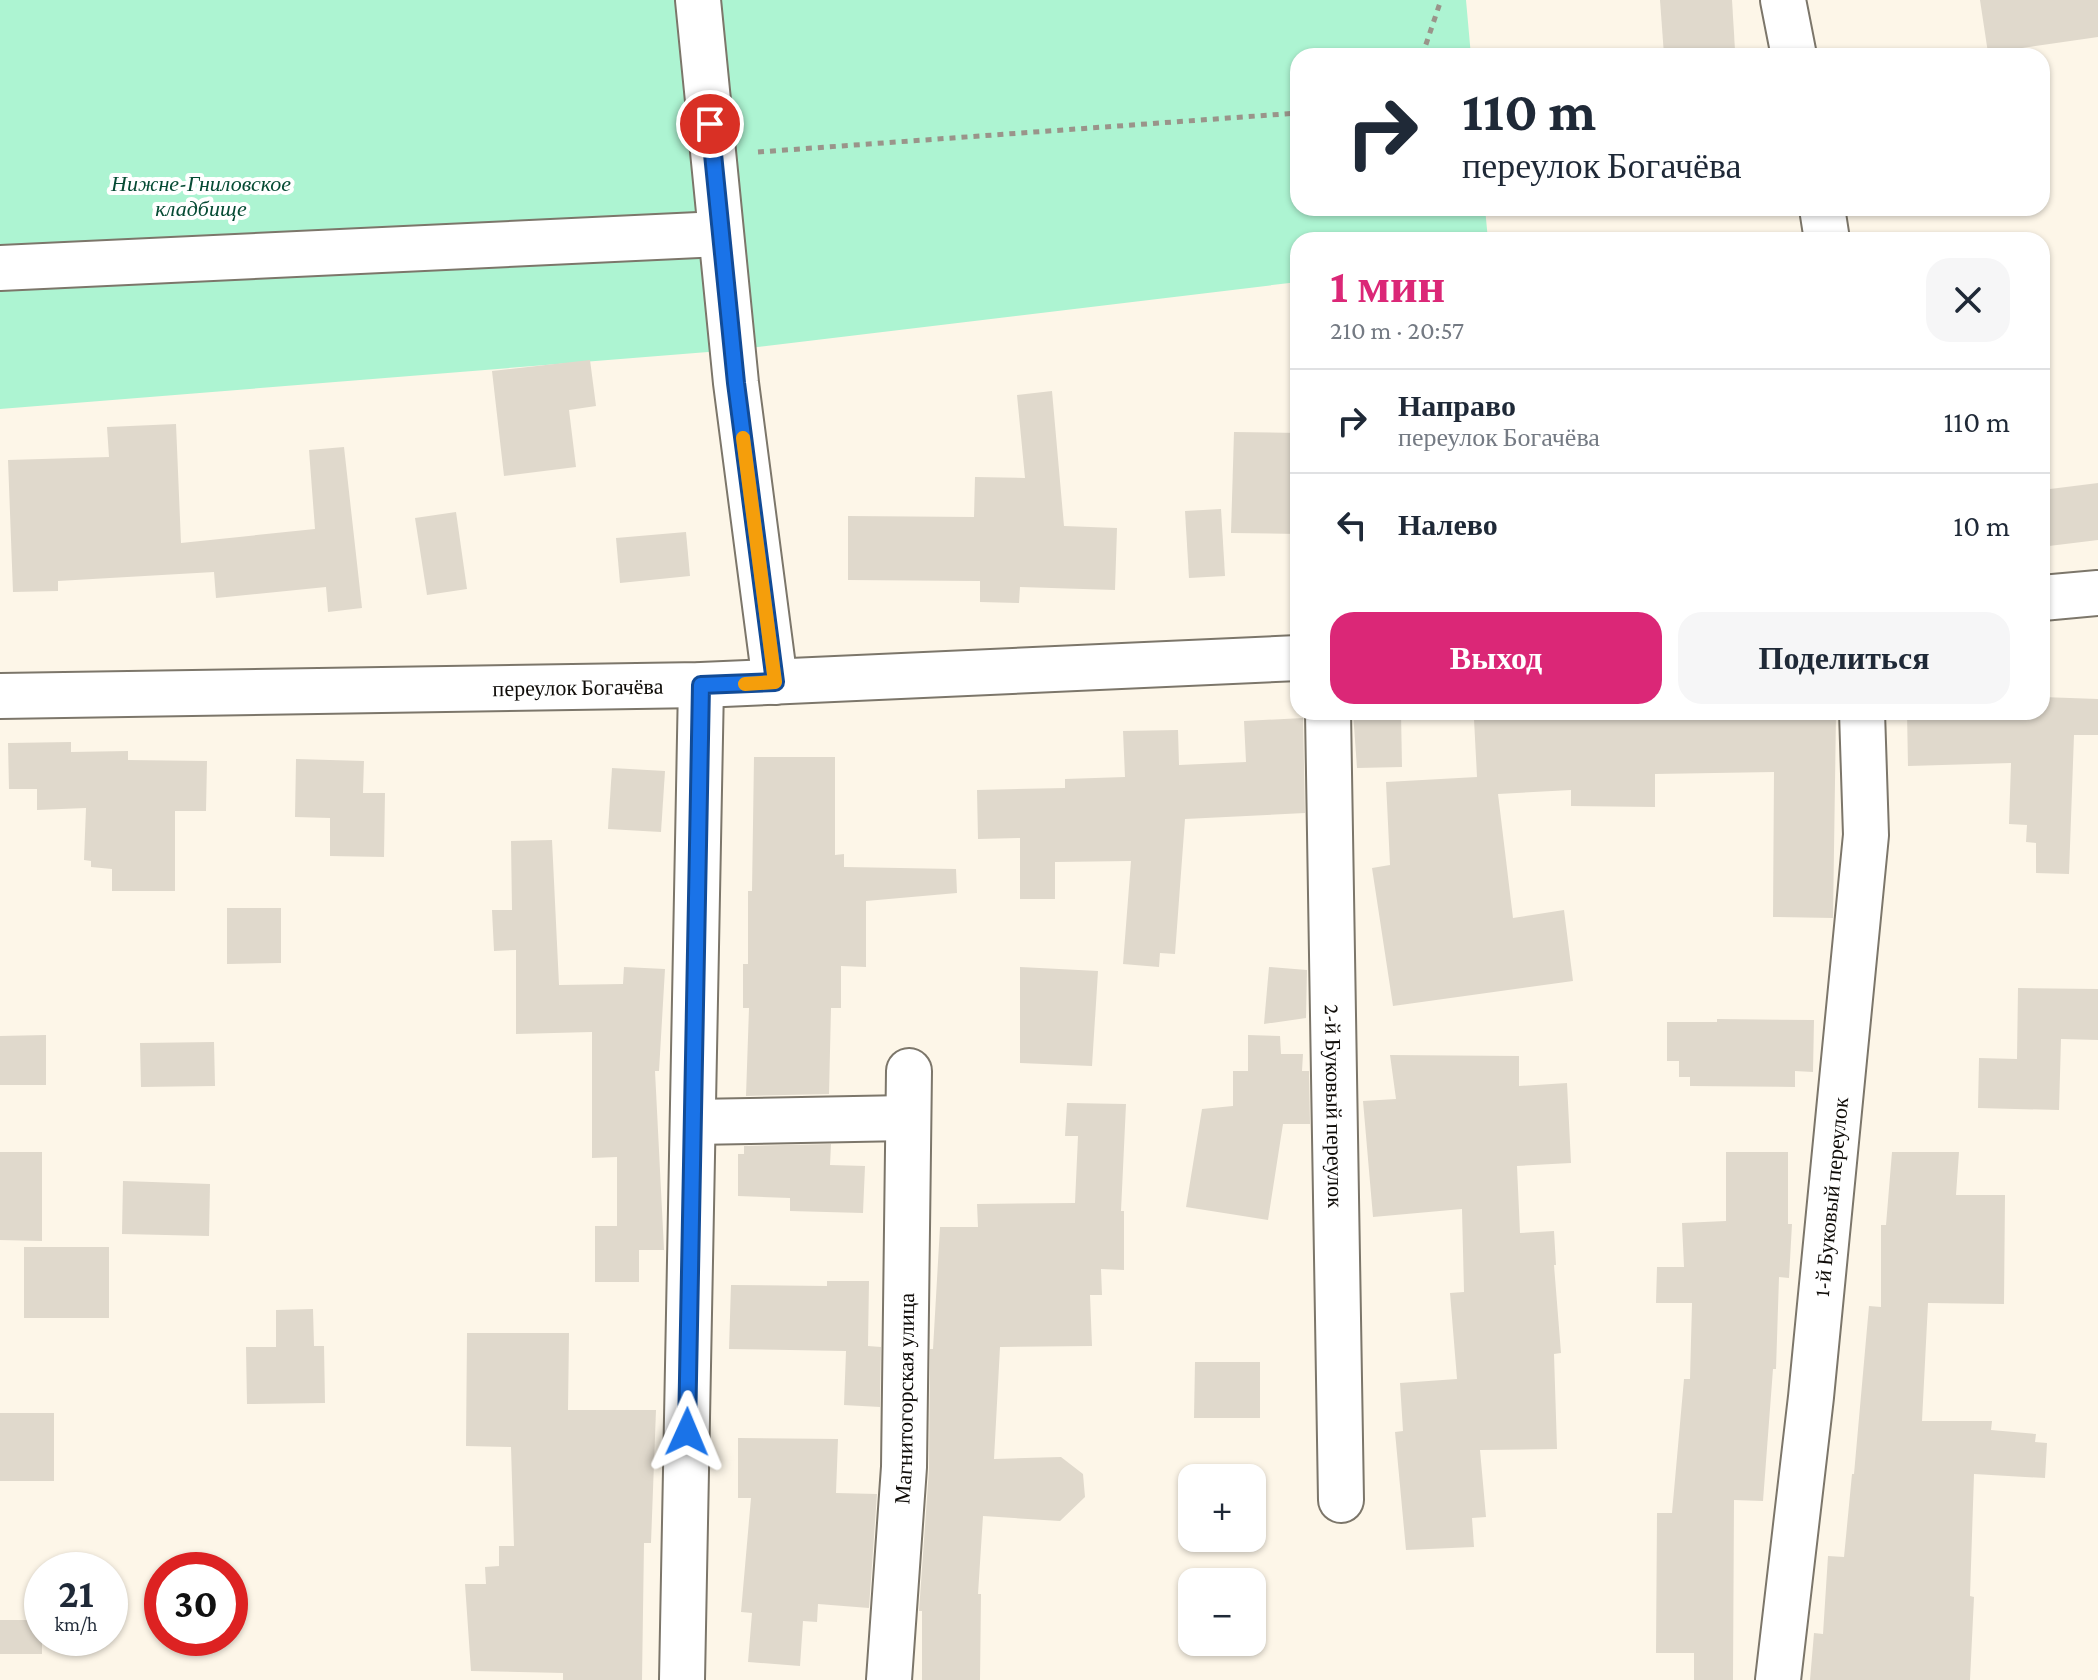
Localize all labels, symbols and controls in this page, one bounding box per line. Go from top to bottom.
icon: right [1330,80,1434,184]
text: 110 m [1462,80,1596,142]
pin [676,90,744,158]
icon: arrive [688,102,732,146]
text: переулок Богачёва [1462,146,1742,186]
park label: Нижне-Гниловское кладбище [110,171,291,221]
button: close [1926,258,2010,342]
text: 1 мин [1330,259,1445,312]
text: 210 m · 20:57 [1330,316,1464,345]
text: Направо [1398,389,1516,422]
icon: right [1330,399,1374,443]
text: 110 m [1943,405,2010,438]
text: переулок Богачёва [1398,423,1600,452]
icon: left [1330,503,1374,547]
text: Налево [1398,508,1498,541]
text: 10 m [1953,509,2010,542]
button: Выход [1330,612,1662,704]
button: Поделиться [1678,612,2010,704]
street label: переулок Богачёва [492,674,664,701]
street label: 2-й Буковый переулок [1320,1004,1348,1208]
street label: 1-й Буковый переулок [1809,1096,1853,1298]
street label: Магнитогорская улица [889,1293,919,1505]
position arrow [645,1390,729,1474]
map controls [1178,1464,1266,1656]
button: + [1178,1464,1266,1552]
speed limit sign: 30 [144,1552,248,1656]
button: − [1178,1568,1266,1656]
text: 21 [58,1571,94,1616]
text: km/h [54,1613,98,1635]

